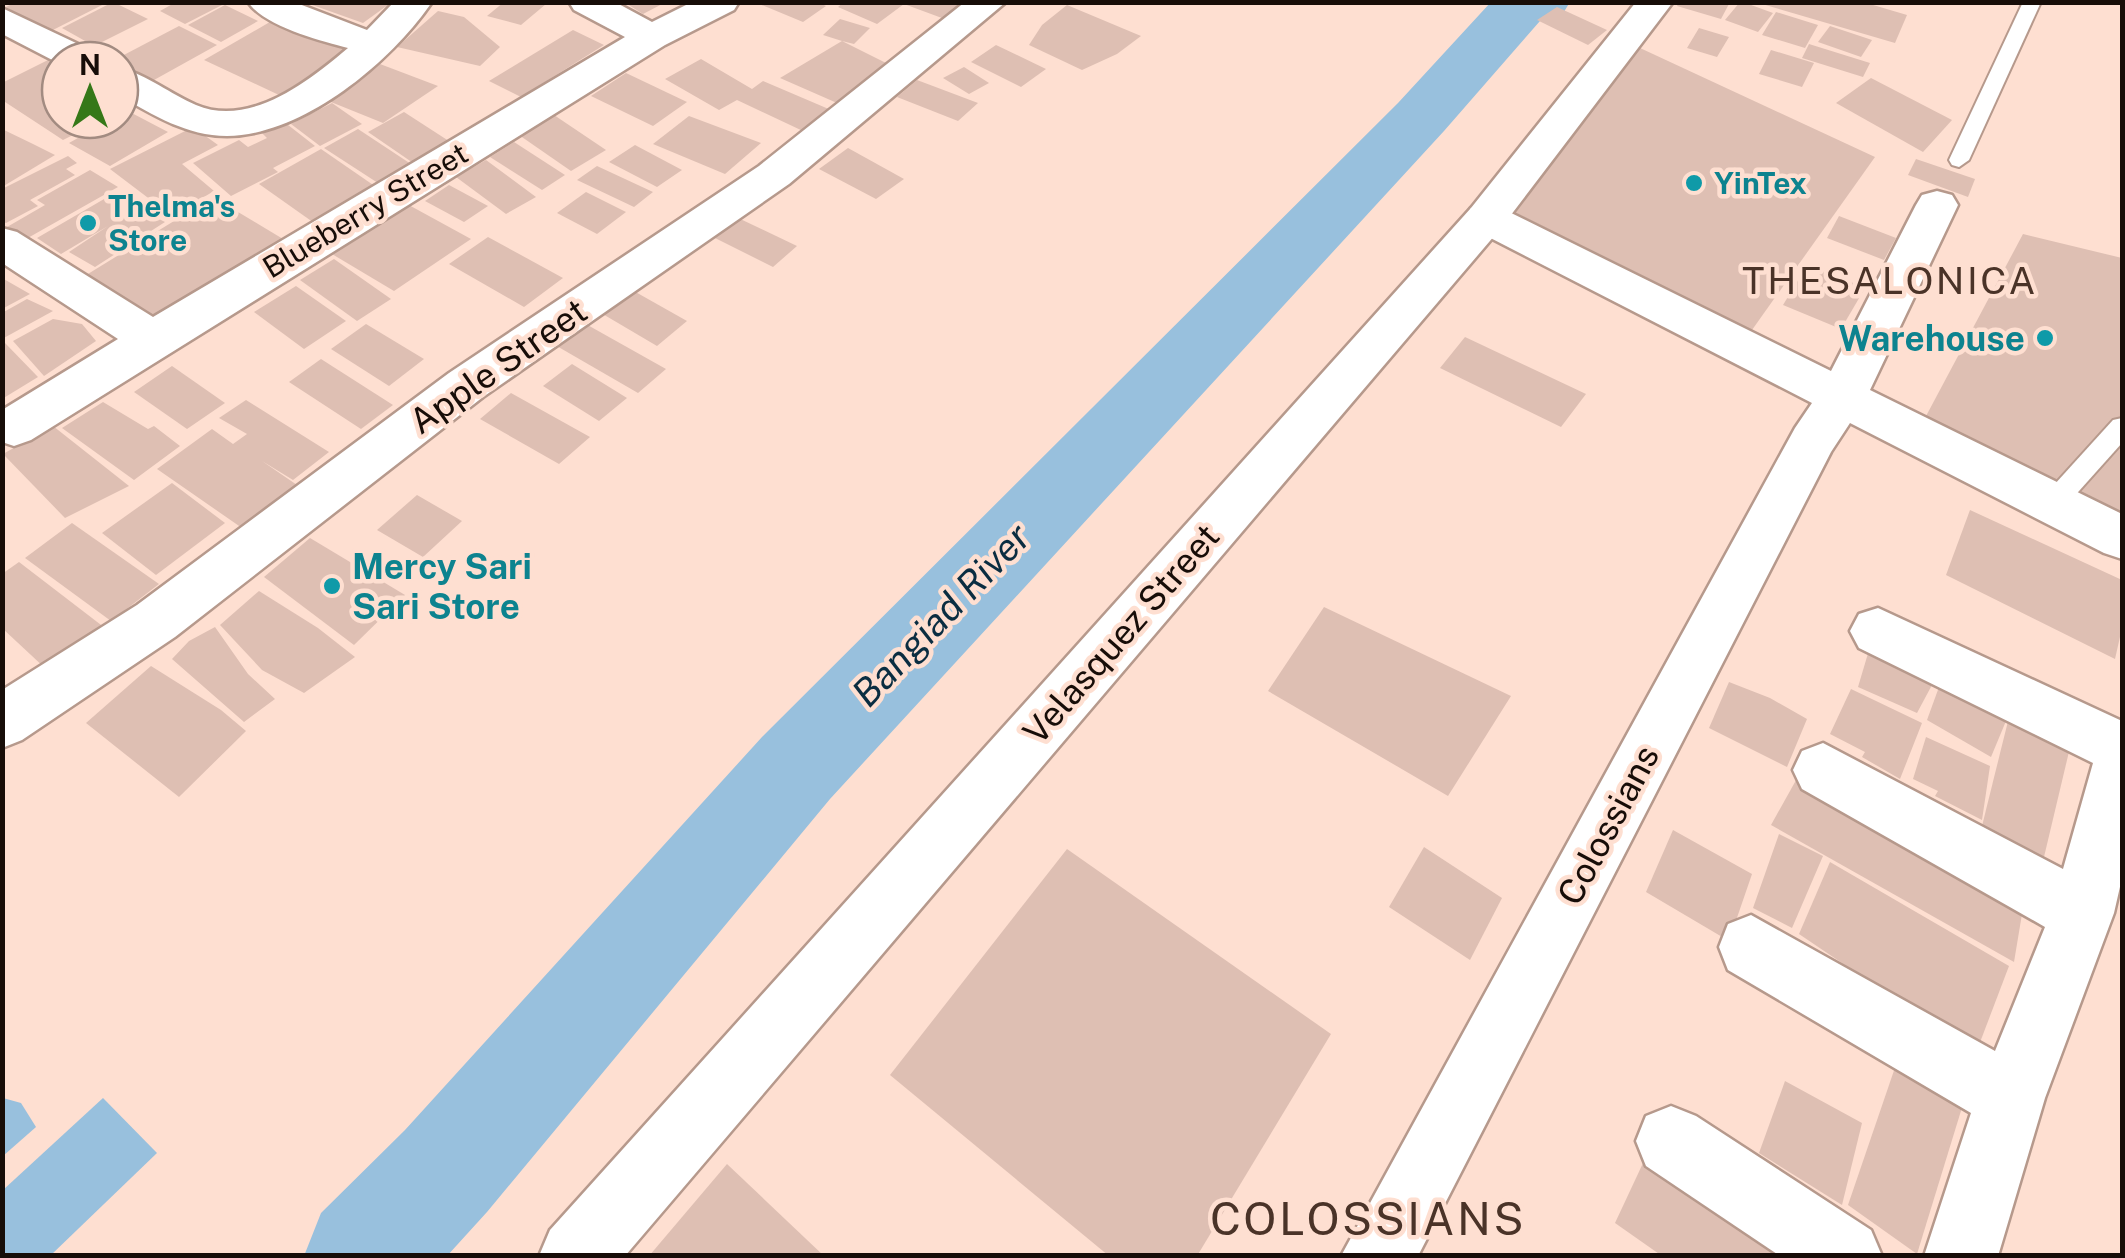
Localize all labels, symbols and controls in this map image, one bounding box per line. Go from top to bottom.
north arrow [40,40,140,140]
text: N [79,48,101,81]
street label: Blueberry Street [256,135,474,285]
place label: YinTex [1714,165,1807,201]
marker: YinTex [1683,172,1705,194]
place label: Thelma's Store [108,188,235,258]
marker: Thelma's Store [77,212,99,234]
district label: THESALONICA [1742,258,2038,303]
street label: Apple Street [402,290,594,442]
place label: Warehouse [1838,318,2025,359]
marker: Warehouse [2034,327,2056,349]
water label: Bangiad River [843,514,1040,716]
street label: Velasquez Street [1015,516,1227,752]
place label: Mercy Sari Sari Store [352,546,532,627]
marker: Mercy Sari Sari Store [321,575,343,597]
street label: Colossians [1549,738,1667,912]
district label: COLOSSIANS [1210,1192,1526,1245]

